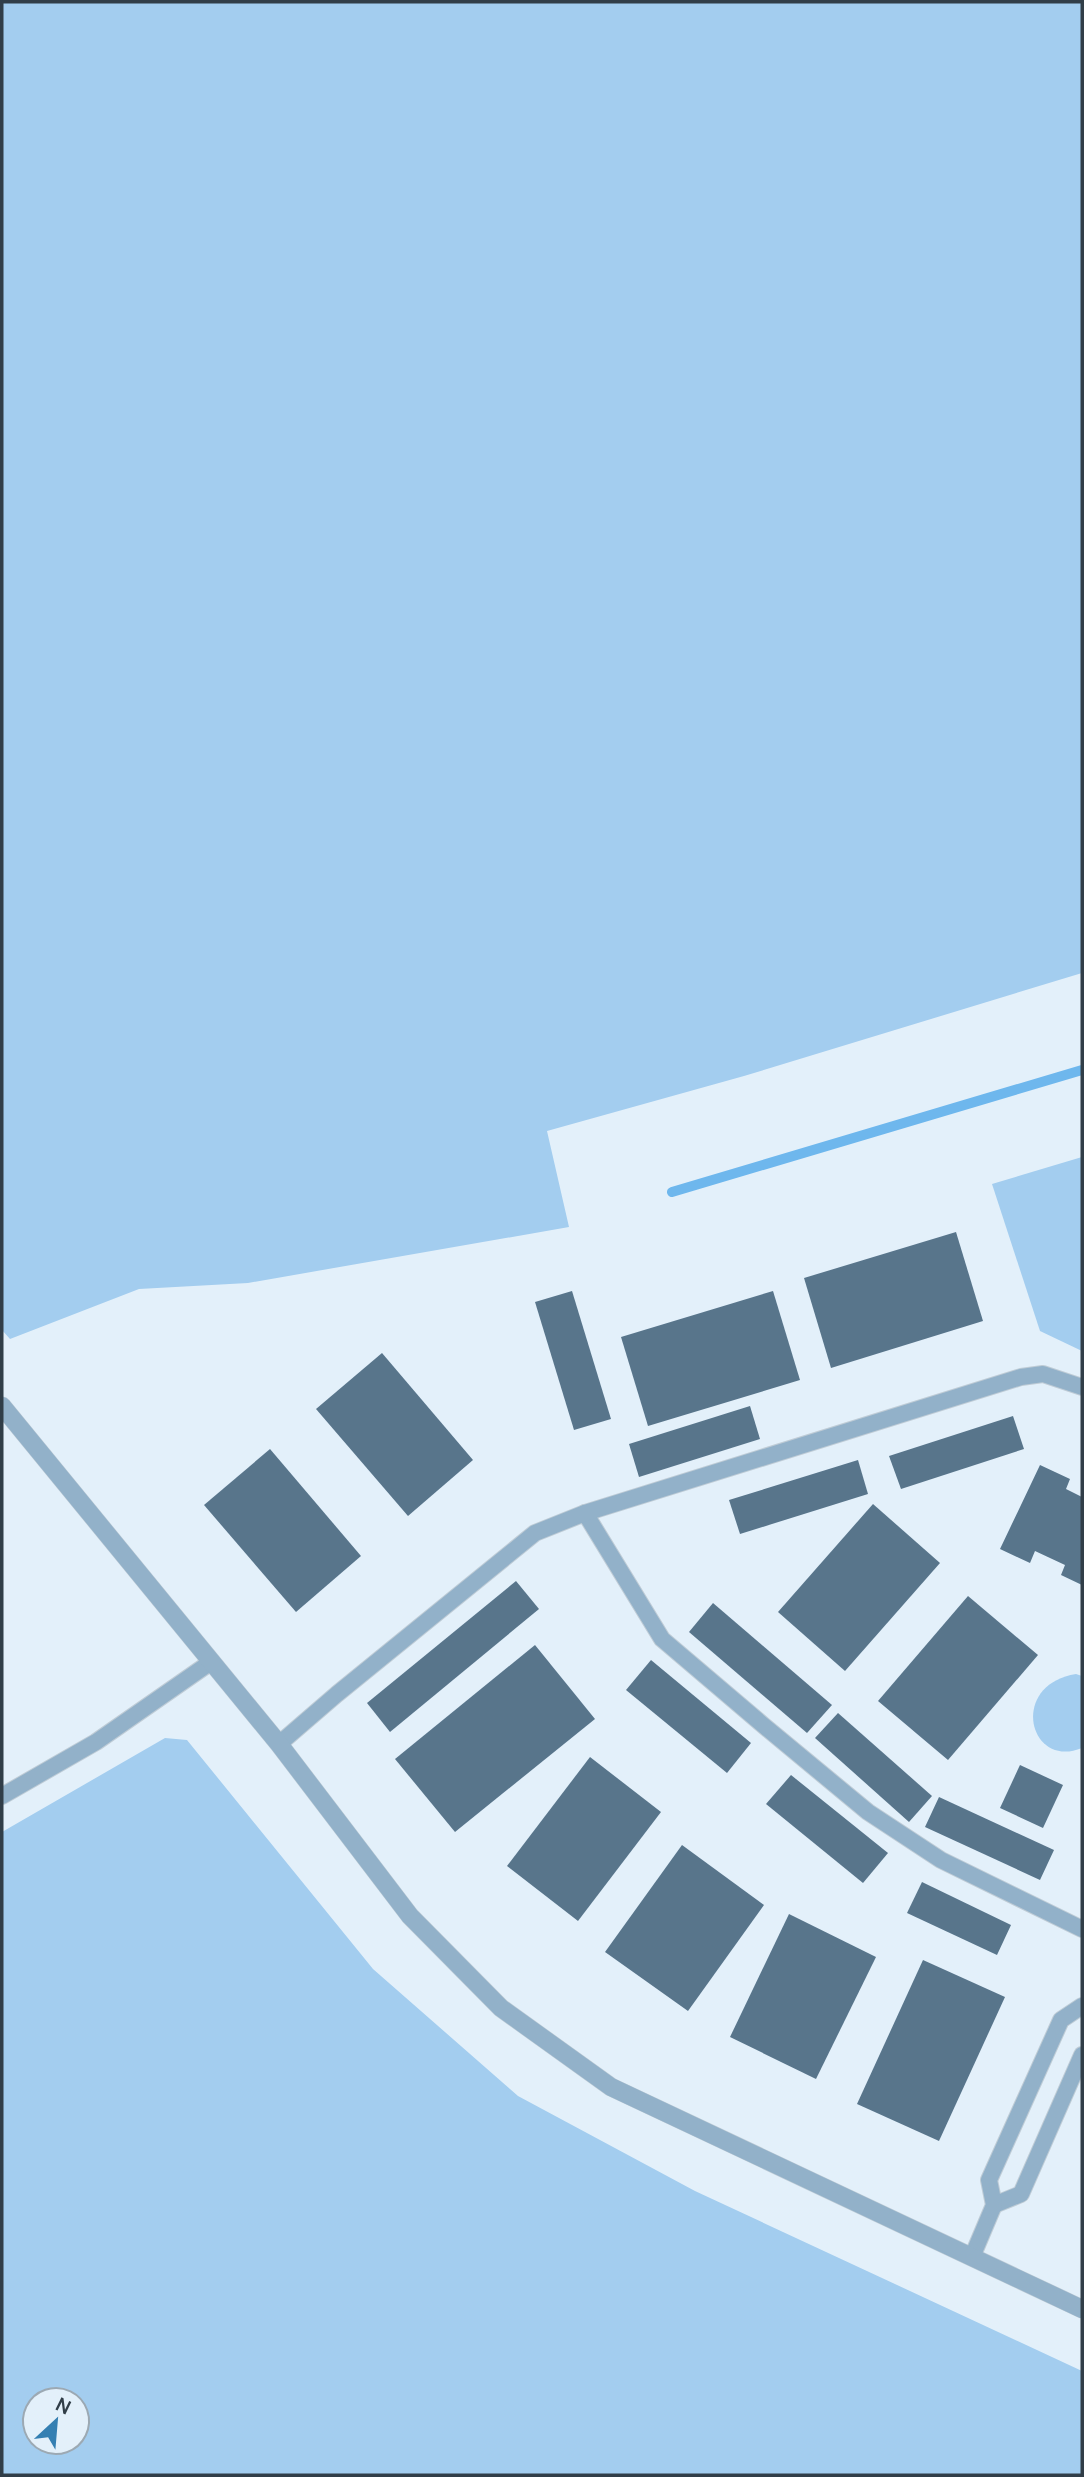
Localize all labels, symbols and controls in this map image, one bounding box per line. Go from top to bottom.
north arrow [21,2386,91,2456]
text: N [52,2391,75,2420]

